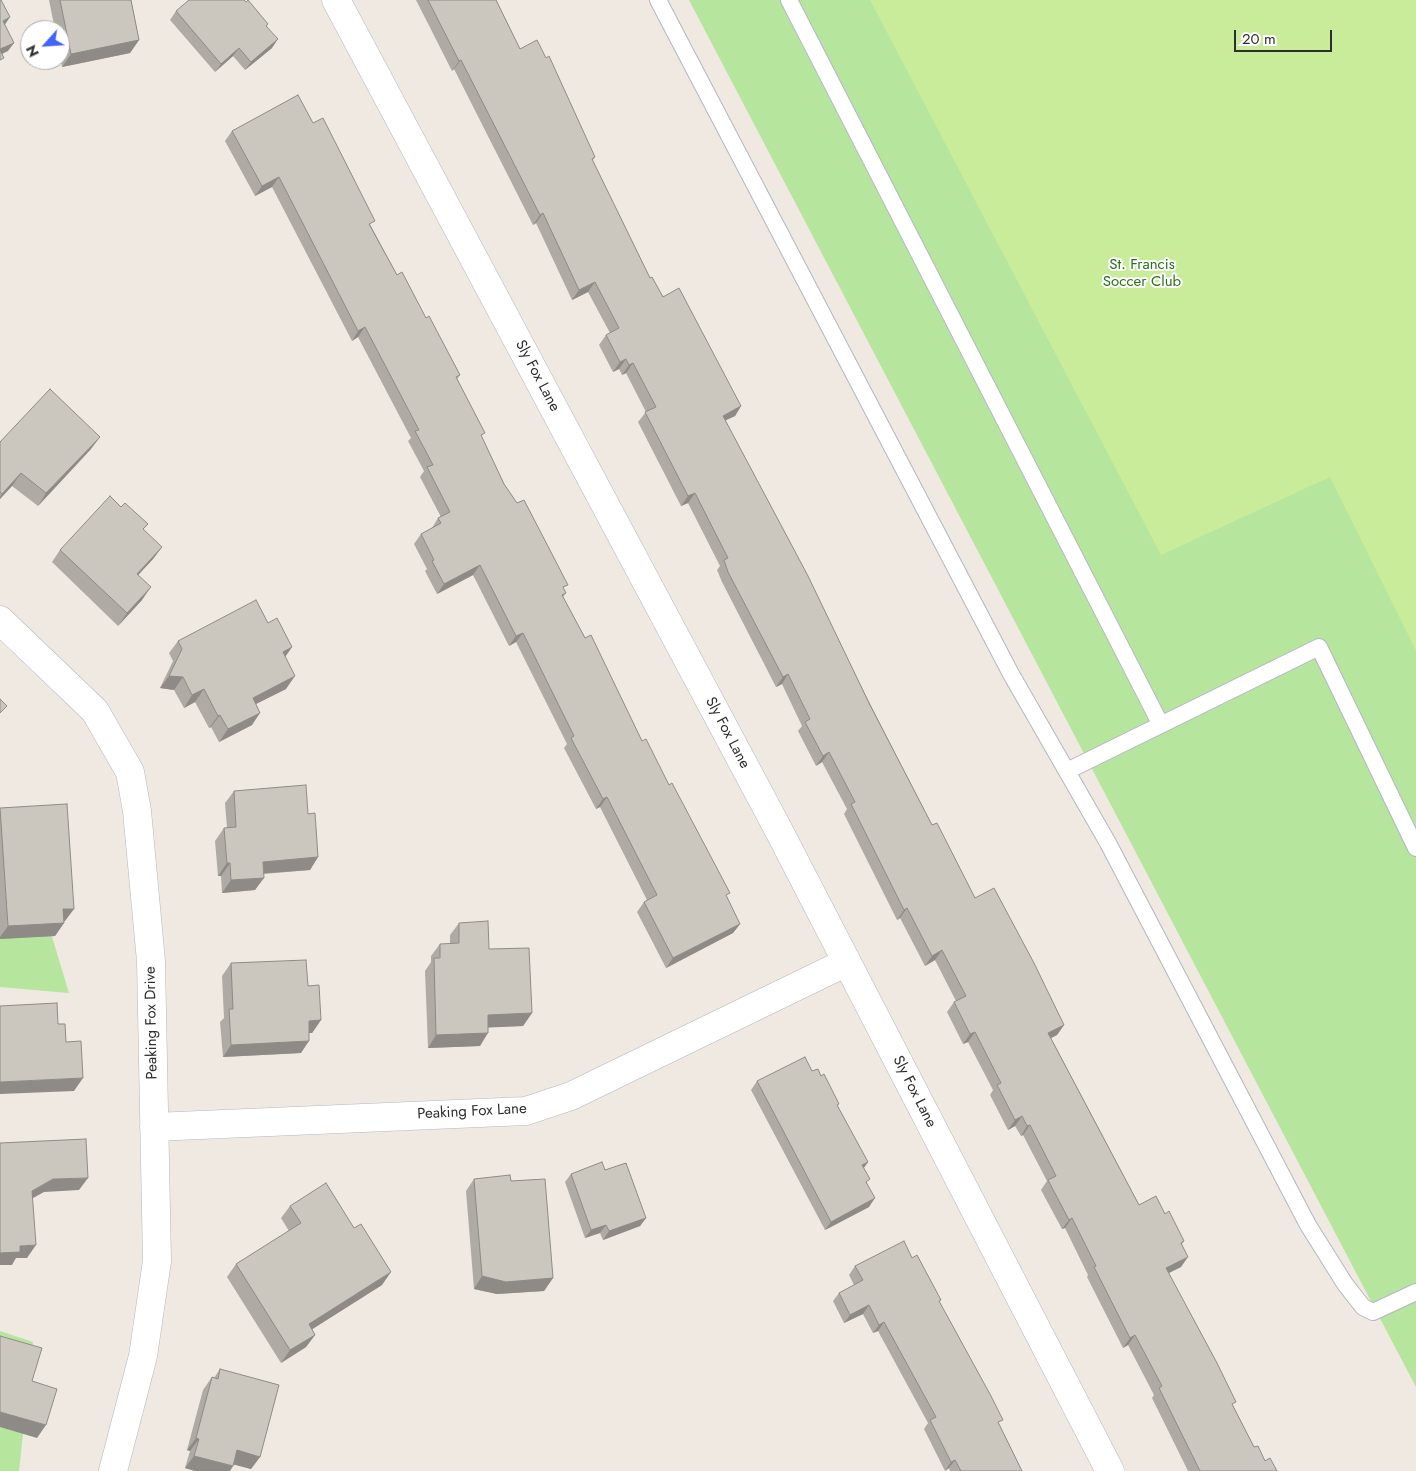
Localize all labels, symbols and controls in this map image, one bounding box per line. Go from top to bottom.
north arrow [20,20,70,70]
scale bar [1236,20,1334,52]
text: 20 m [1242,28,1276,50]
text: N [21,42,44,61]
park label: St. Francis Soccer Club [1103,256,1181,291]
street label: Sly Fox Lane [511,337,563,415]
street label: Sly Fox Lane [701,694,753,772]
street label: Peaking Fox Drive [142,966,162,1080]
street label: Sly Fox Lane [888,1053,940,1131]
street label: Peaking Fox Lane [417,1100,527,1124]

